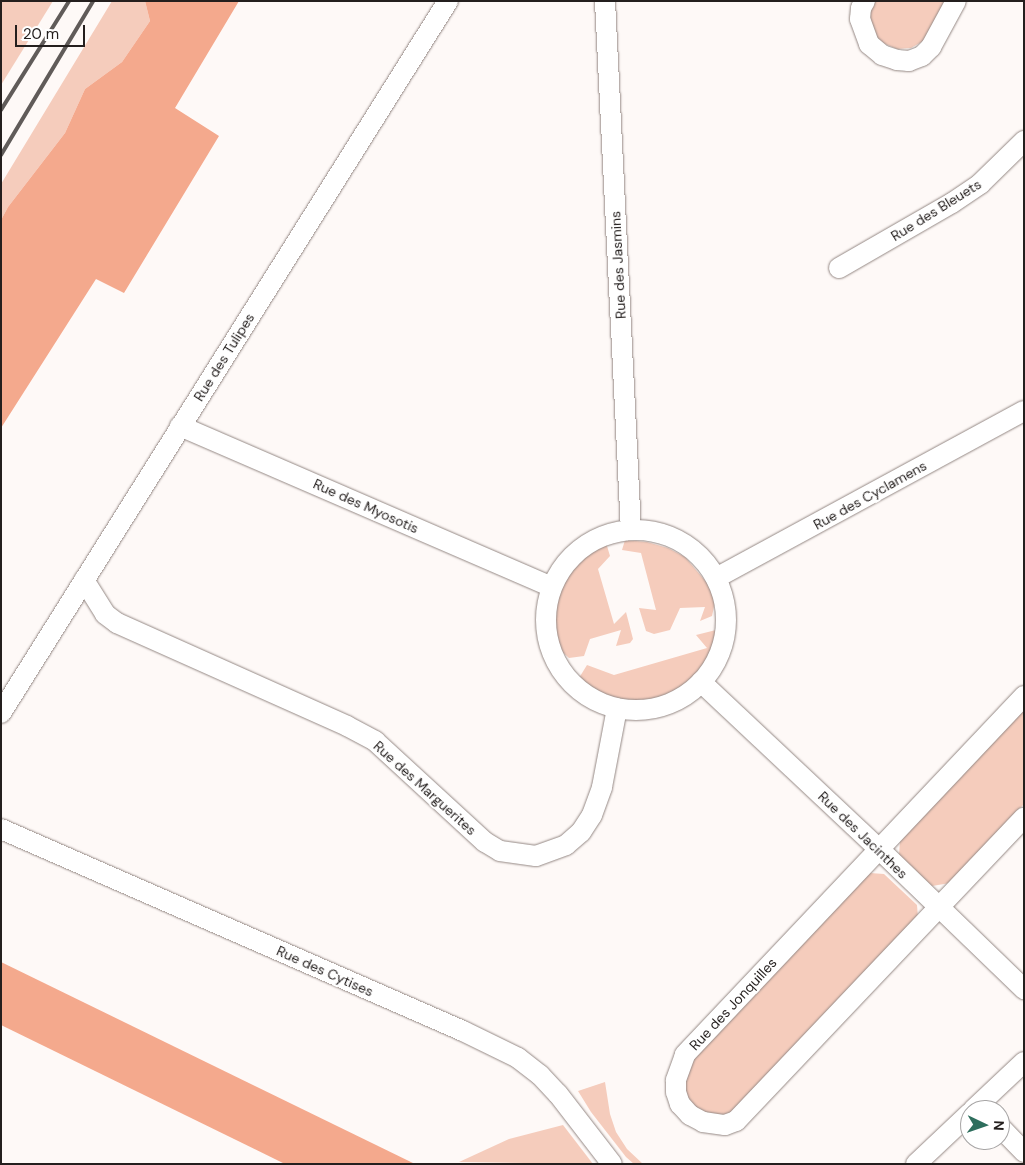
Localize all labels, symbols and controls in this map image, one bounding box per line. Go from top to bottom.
scale bar [18,15,88,47]
text: 20 m [23,24,59,44]
street label: Rue des Bleuets [888,176,984,244]
street label: Rue des Jasmins [607,211,629,319]
street label: Rue des Tulipes [190,310,258,404]
street label: Rue des Cyclamens [810,457,930,533]
street label: Rue des Myosotis [311,475,421,537]
street label: Rue des Marguerites [370,737,480,839]
street label: Rue des Jacinthes [815,788,911,882]
street label: Rue des Cytises [274,942,376,1000]
street label: Rue des Jonquilles [686,954,780,1054]
north arrow [960,1100,1010,1150]
text: N [990,1120,1008,1131]

